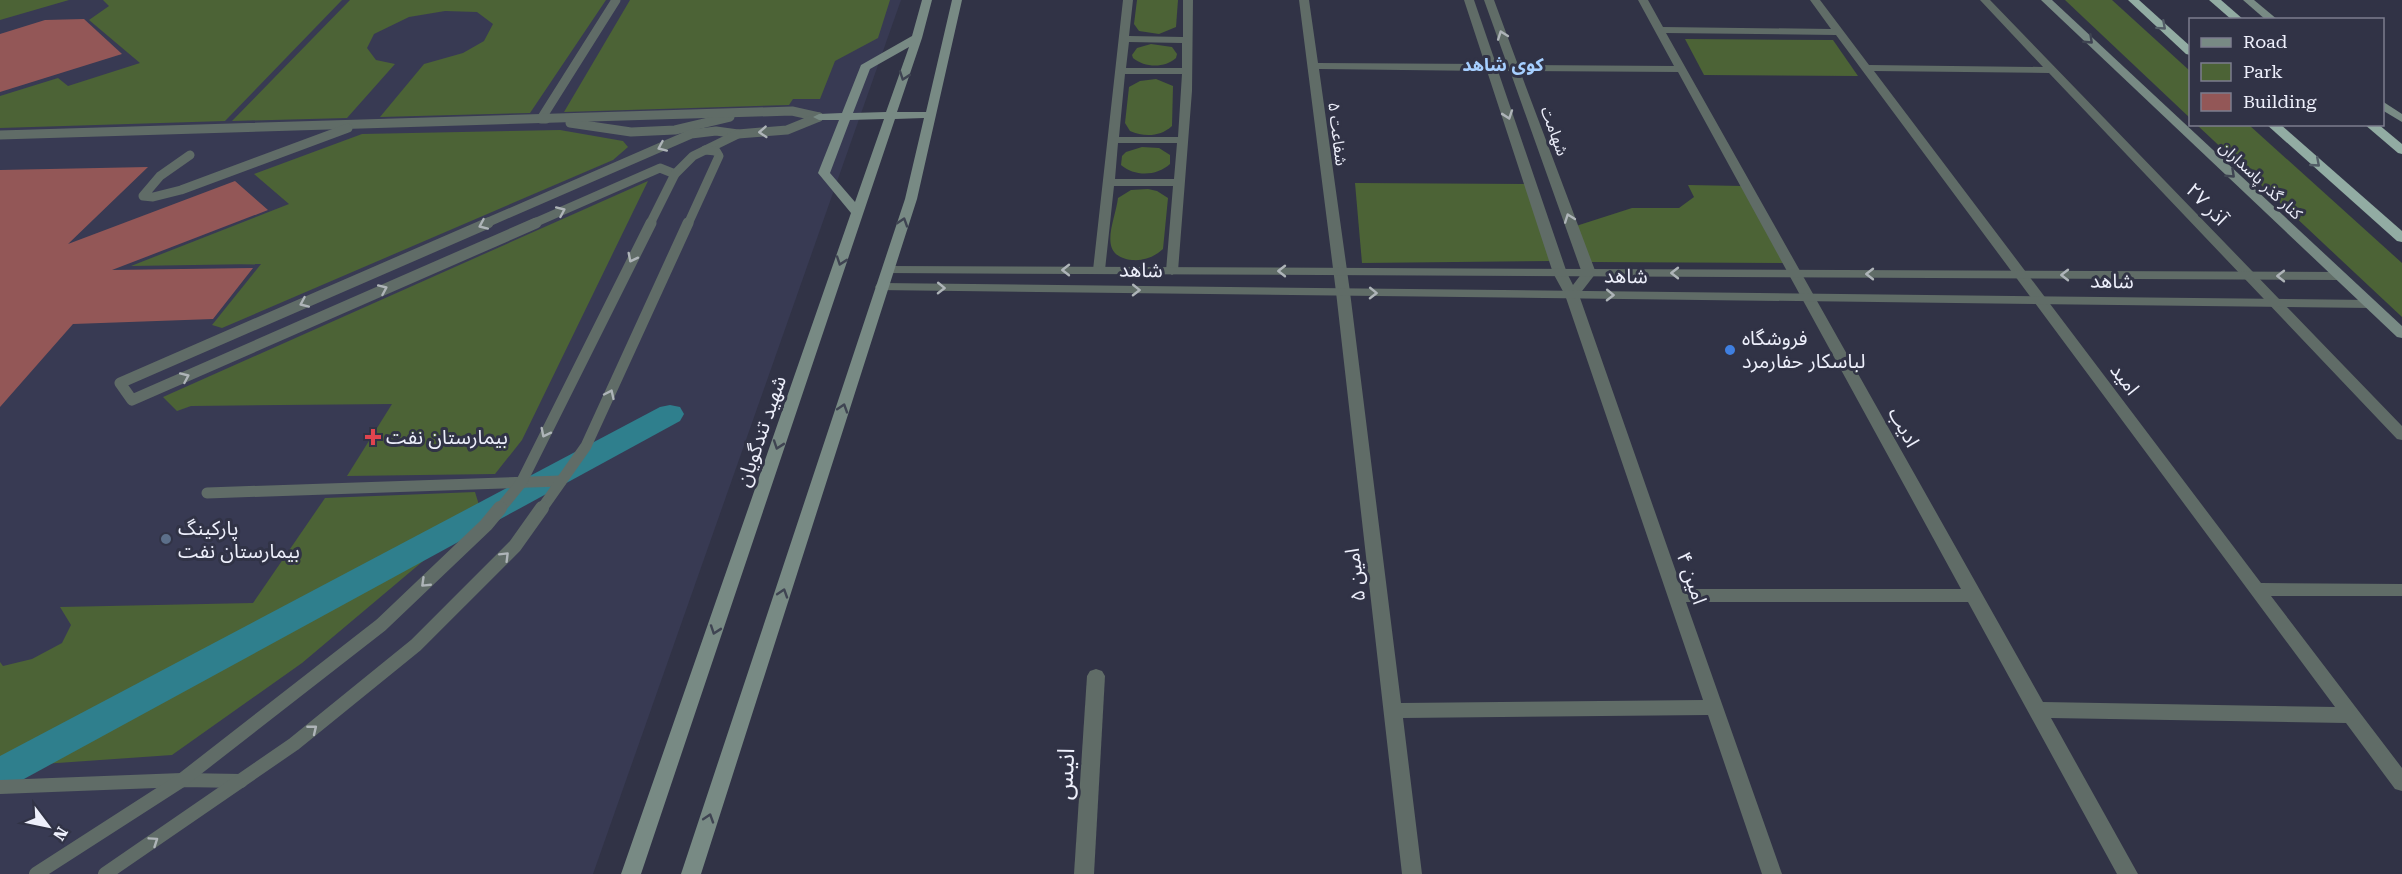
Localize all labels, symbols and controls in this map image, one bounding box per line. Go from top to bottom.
legend [2189,18,2384,126]
one-way arrow [2155,19,2165,30]
one-way arrow [1496,30,1509,41]
text: Road [2243,31,2288,52]
one-way arrow [2082,33,2092,44]
district label: کوی شاهد [1462,54,1545,75]
text: Park [2243,61,2283,82]
one-way arrow [899,70,911,81]
text: Building [2243,91,2317,112]
street label: شفاعت ۵ [1324,101,1351,167]
street label: شهامت [1537,104,1572,158]
one-way arrow [1500,109,1513,120]
one-way arrow [758,125,767,138]
street label: کنار گذر پاسداران [2215,137,2306,225]
one-way arrow [657,140,668,152]
one-way arrow [2309,156,2320,167]
one-way arrow [2224,167,2234,178]
street label: آذر ۲۷ [2181,178,2234,231]
one-way arrow [555,206,566,218]
one-way arrow [1563,213,1576,224]
one-way arrow [896,217,909,228]
one-way arrow [478,218,489,230]
one-way arrow [628,252,640,263]
one-way arrow [836,255,849,266]
street label: شاهد [1119,258,1163,282]
one-way arrow [1061,264,1070,276]
street label: شاهد [1604,264,1648,288]
one-way arrow [1277,265,1286,278]
one-way arrow [1670,267,1679,279]
one-way arrow [1865,268,1874,280]
one-way arrow [2060,269,2069,281]
street label: شاهد [2090,269,2134,293]
one-way arrow [2276,270,2285,282]
one-way arrow [936,282,945,294]
one-way arrow [376,284,387,296]
one-way arrow [1131,284,1140,296]
one-way arrow [1368,286,1377,299]
one-way arrow [1605,289,1614,301]
one-way arrow [299,295,310,307]
place label: فروشگاه لباسکار حفارمرد [1742,326,1865,373]
marker: فروشگاه لباسکار حفارمرد [1723,343,1737,357]
street label: امید [2105,358,2145,400]
one-way arrow [179,372,190,384]
street label: شهید تندگویان [731,372,791,490]
one-way arrow [603,389,615,400]
one-way arrow [836,403,848,414]
street label: ادیب [1883,403,1925,451]
place label: بیمارستان نفت [386,425,508,449]
one-way arrow [541,426,553,437]
marker: بیمارستان نفت [364,428,382,446]
one-way arrow [773,439,785,450]
place label: پارکینگ بیمارستان نفت [178,516,300,563]
marker: پارکینگ بیمارستان نفت [159,532,173,546]
street label: امین ۵ [1340,547,1370,603]
street label: امین ۴ [1672,549,1712,607]
one-way arrow [497,553,508,564]
one-way arrow [421,576,432,587]
one-way arrow [775,588,788,599]
one-way arrow [710,624,722,635]
one-way arrow [306,725,317,736]
street label: انیس [1050,748,1080,800]
north arrow [18,796,78,856]
one-way arrow [702,813,715,824]
text: N [49,823,72,844]
one-way arrow [147,837,158,848]

